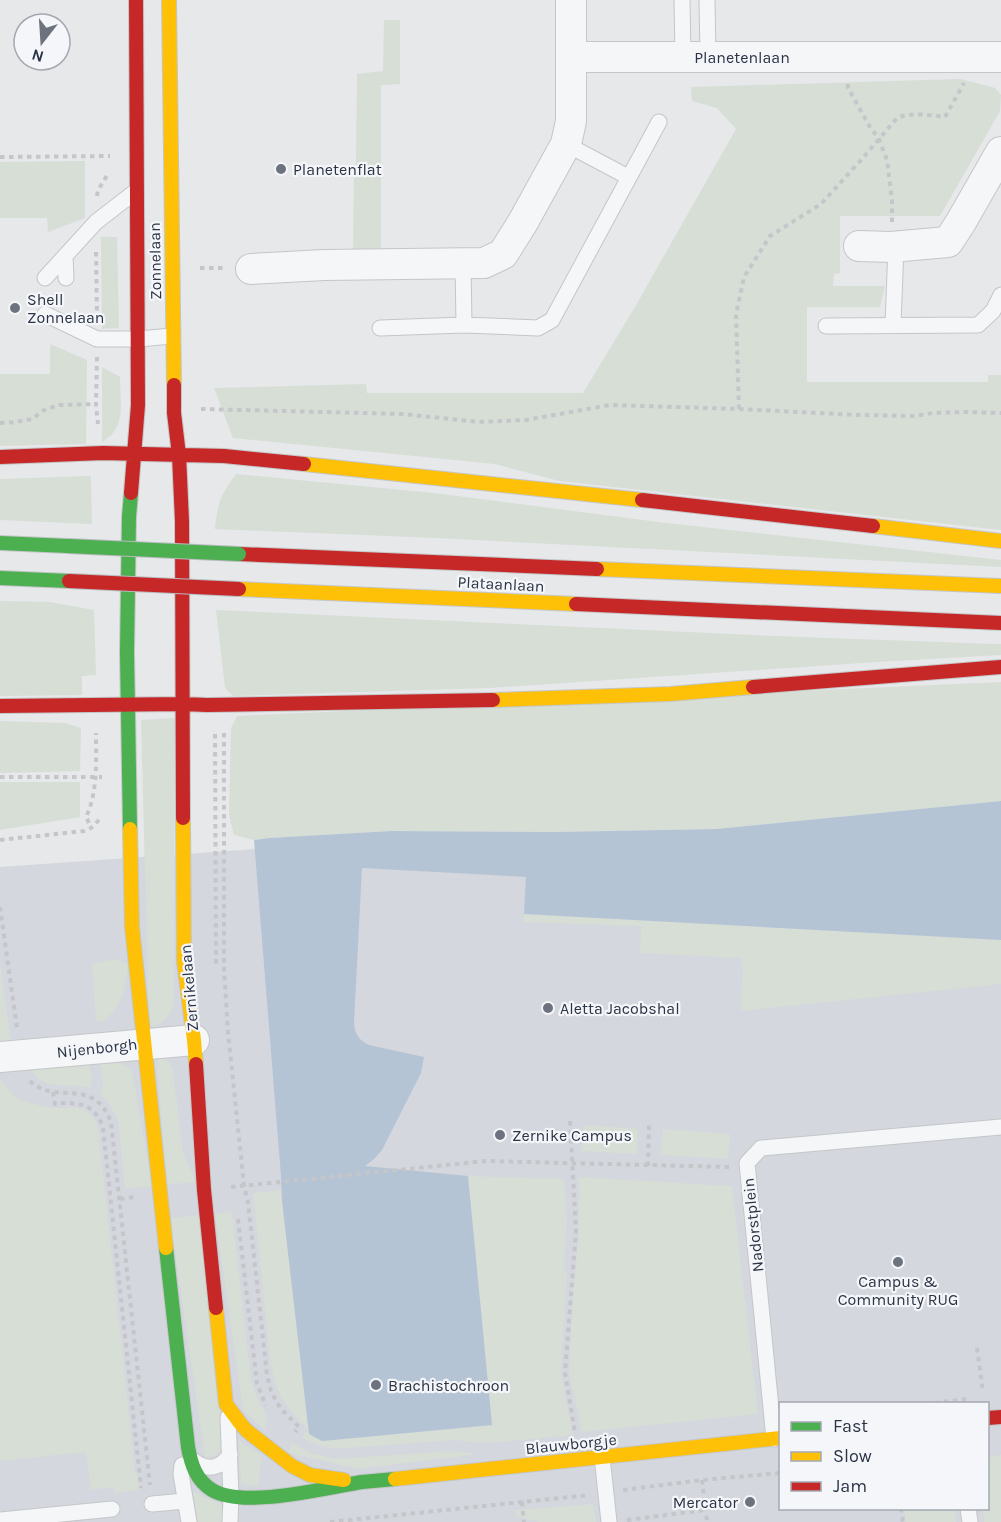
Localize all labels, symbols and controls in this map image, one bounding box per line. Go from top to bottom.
north arrow [12,12,72,72]
text: N [29,45,46,67]
street label: Planetenlaan [694,48,790,67]
place label: Planetenflat [293,160,382,179]
marker: Planetenflat [274,162,288,176]
street label: Zonnelaan [145,222,165,300]
place label: Shell Zonnelaan [27,290,105,327]
marker: Shell Zonnelaan [8,301,22,315]
street label: Plataanlaan [457,572,545,596]
street label: Zernikelaan [176,944,202,1032]
place label: Aletta Jacobshal [560,999,680,1018]
marker: Aletta Jacobshal [541,1001,555,1015]
street label: Nijenborgh [56,1034,138,1062]
place label: Zernike Campus [512,1126,632,1145]
marker: Zernike Campus [493,1128,507,1142]
street label: Nadorstplein [739,1177,767,1273]
marker: Campus & Community RUG [891,1255,905,1269]
place label: Campus & Community RUG [838,1272,958,1309]
place label: Brachistochroon [388,1376,509,1395]
marker: Brachistochroon [369,1378,383,1392]
legend [779,1402,989,1510]
text: Fast [833,1415,868,1437]
street label: Blauwborgje [524,1430,618,1458]
text: Slow [833,1445,872,1467]
text: Jam [833,1475,867,1497]
place label: Mercator [673,1493,738,1512]
marker: Mercator [743,1495,757,1509]

